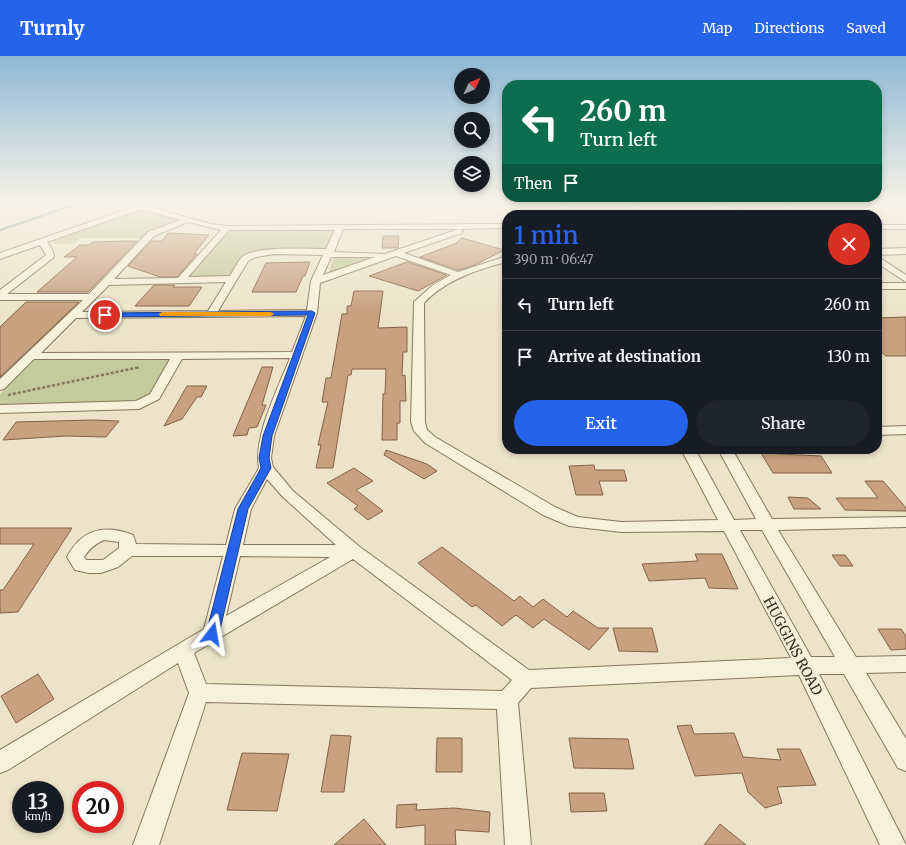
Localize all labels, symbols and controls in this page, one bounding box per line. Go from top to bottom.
text: Turnly [20,16,85,40]
text: Map [702,19,732,37]
text: Directions [754,19,824,37]
text: Saved [846,19,886,37]
north arrow [454,68,490,104]
map controls [454,68,490,192]
text: 260 m [580,93,666,129]
icon: left [514,96,566,148]
button: search [454,112,490,148]
text: Turn left [580,128,657,151]
button: layers [454,156,490,192]
icon: arrive [560,172,582,194]
text: Then [514,174,552,193]
text: 1 min [514,220,579,251]
button: close [828,223,870,265]
text: 390 m · 06:47 [514,251,593,268]
icon: left [514,294,536,316]
text: Turn left [548,295,614,314]
text: 260 m [824,295,870,314]
pin [88,298,122,332]
icon: arrive [94,304,116,326]
icon: arrive [514,346,536,368]
text: Arrive at destination [548,347,701,366]
text: 130 m [827,347,870,366]
button: Exit [514,400,688,446]
button: Share [696,400,870,446]
street label: HUGGINS ROAD [759,593,827,699]
position arrow [191,613,233,655]
speed limit sign: 20 [72,781,124,833]
text: 13 [28,789,48,814]
text: km/h [25,810,51,823]

